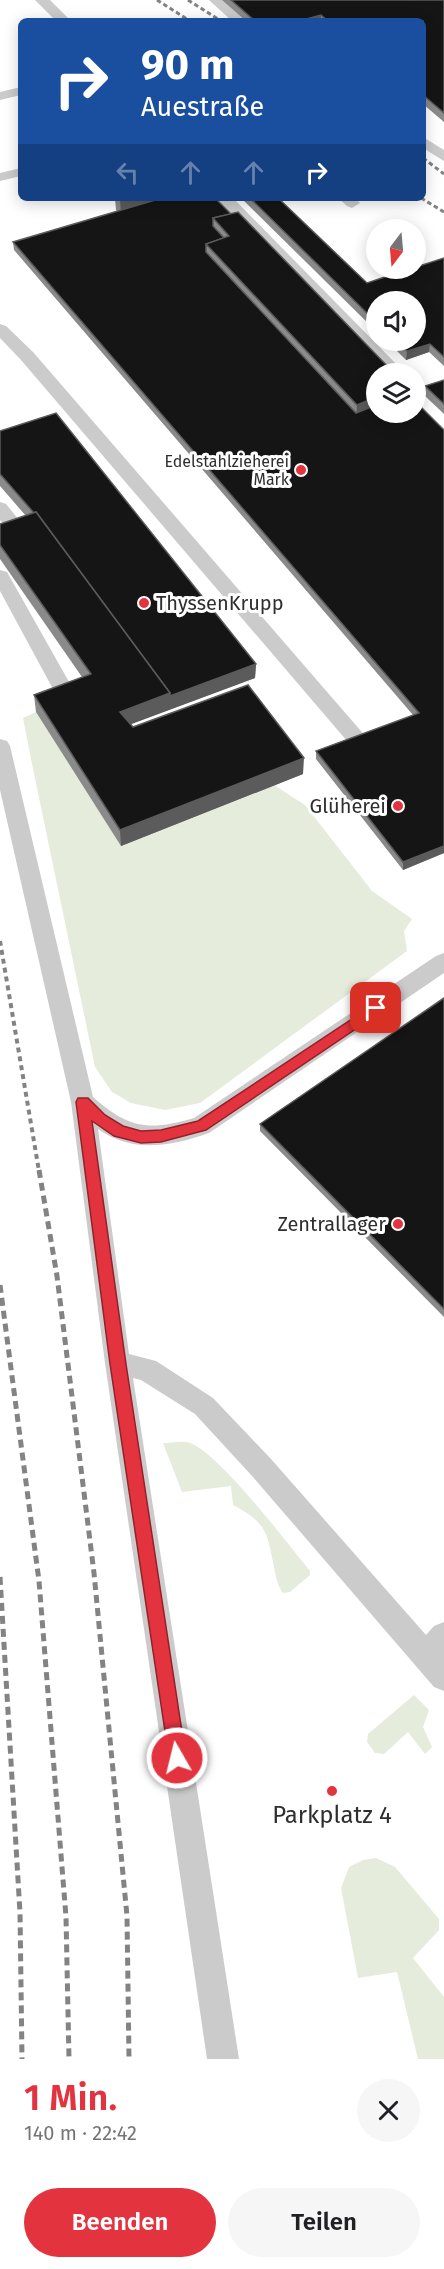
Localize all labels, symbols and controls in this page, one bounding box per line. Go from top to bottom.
text: 90 m [141,40,235,90]
icon: right [42,42,120,120]
text: Auestraße [141,91,264,123]
icon: left [111,156,144,189]
icon: ahead [174,156,207,189]
icon: ahead [237,156,270,189]
icon: right [300,156,333,189]
north arrow [366,219,426,279]
map controls [366,219,426,423]
button: sound [366,291,426,351]
button: layers [366,363,426,423]
place label: Edelstahlzieherei Mark [164,452,290,489]
marker: Edelstahlzieherei Mark [294,463,308,477]
place label: ThyssenKrupp [156,591,284,615]
marker: ThyssenKrupp [137,596,151,610]
place label: Glüherei [310,794,386,818]
marker: Glüherei [391,799,405,813]
pin [350,982,401,1033]
icon: arrive [359,991,392,1024]
place label: Zentrallager [277,1212,386,1236]
marker: Zentrallager [391,1217,405,1231]
position arrow [145,1726,209,1790]
marker: Parkplatz 4 [325,1784,339,1798]
place label: Parkplatz 4 [272,1801,392,1829]
text: 1 Min. [24,2076,117,2120]
button: close [357,2079,420,2142]
text: 140 m · 22:42 [24,2121,137,2145]
button: Beenden [24,2188,216,2257]
button: Teilen [228,2188,420,2257]

